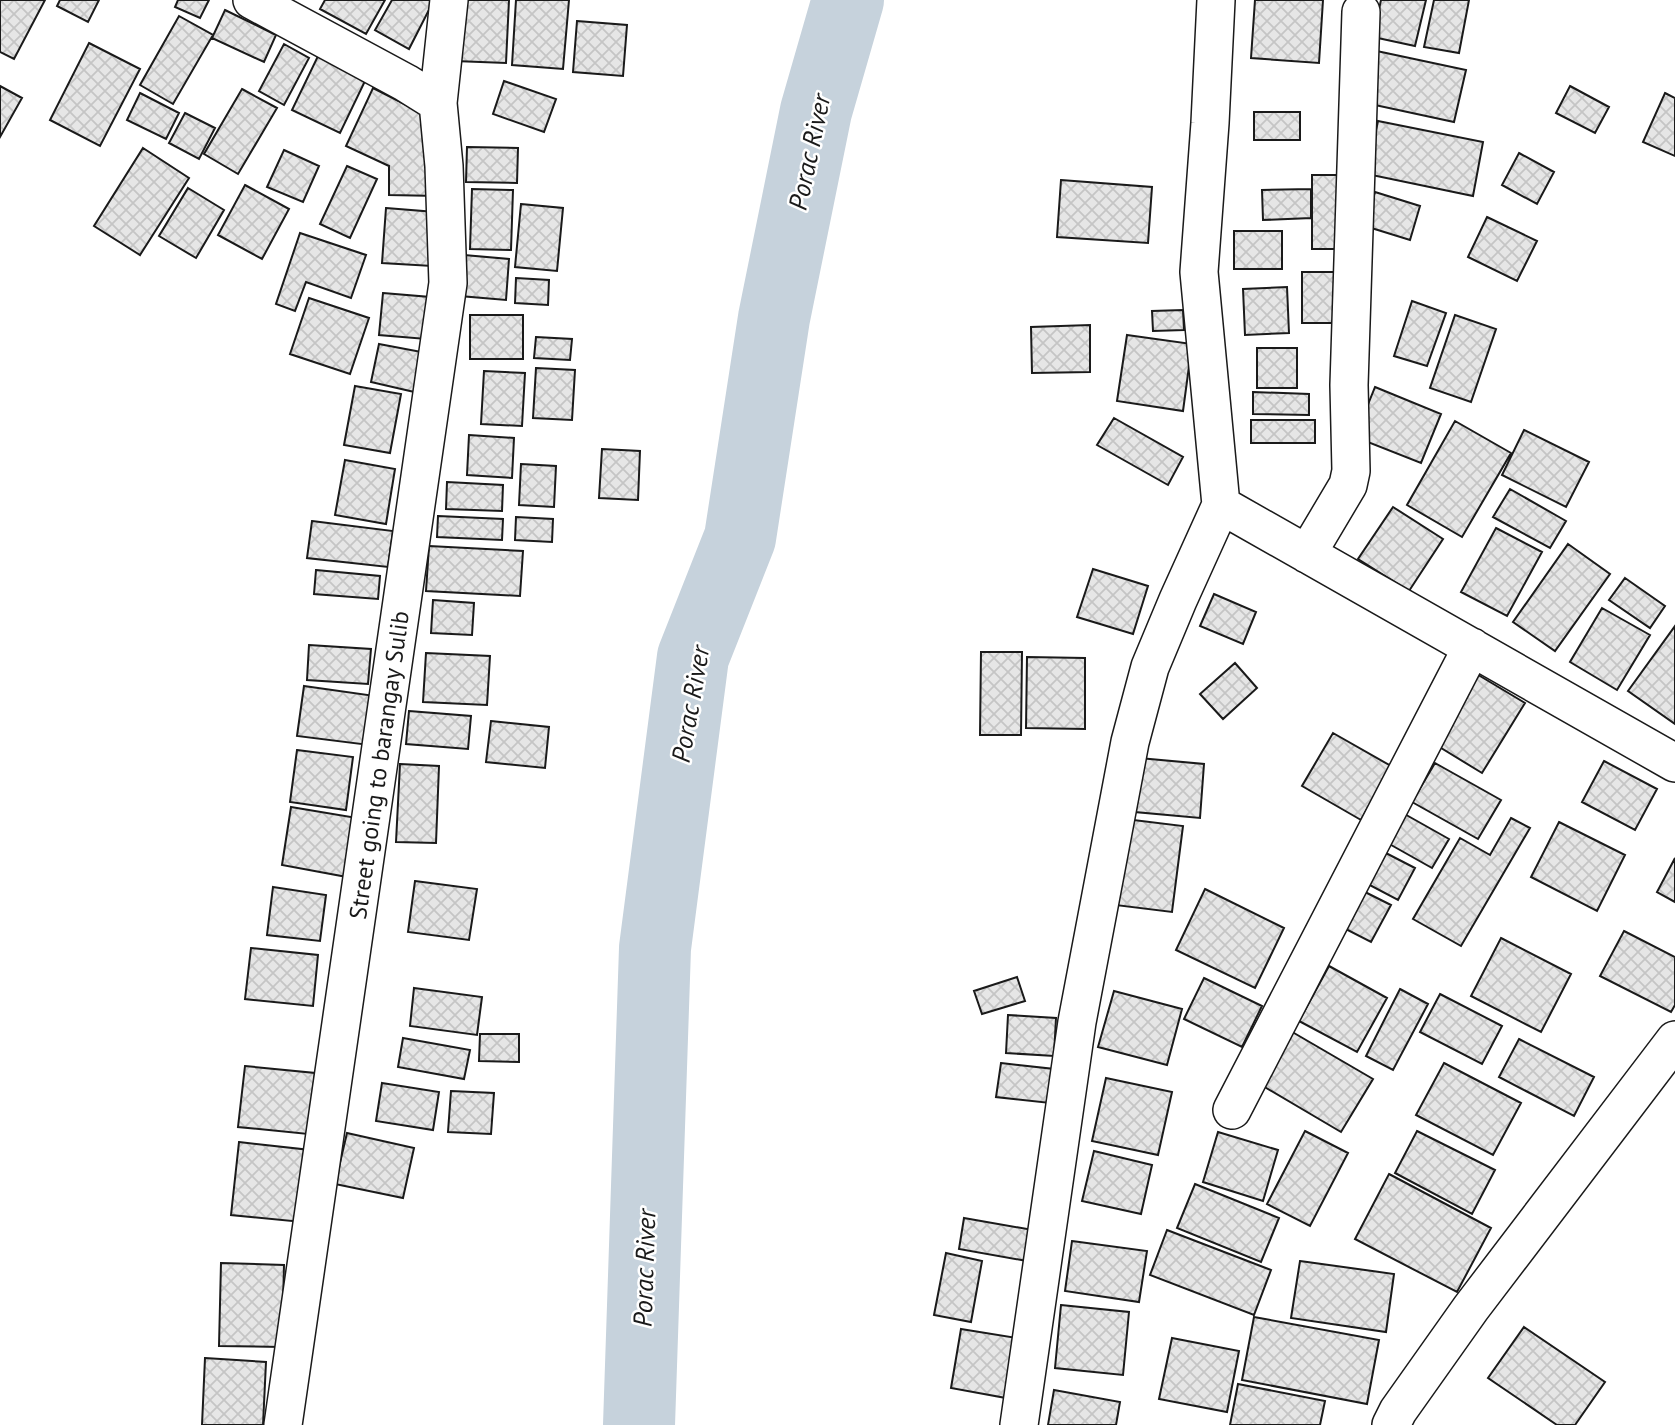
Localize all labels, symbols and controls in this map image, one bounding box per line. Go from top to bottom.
water label: Porac River [781,90,838,213]
street label: Street going to barangay Sulib [342,609,416,921]
water label: Porac River [664,642,717,765]
water label: Porac River [625,1207,663,1327]

